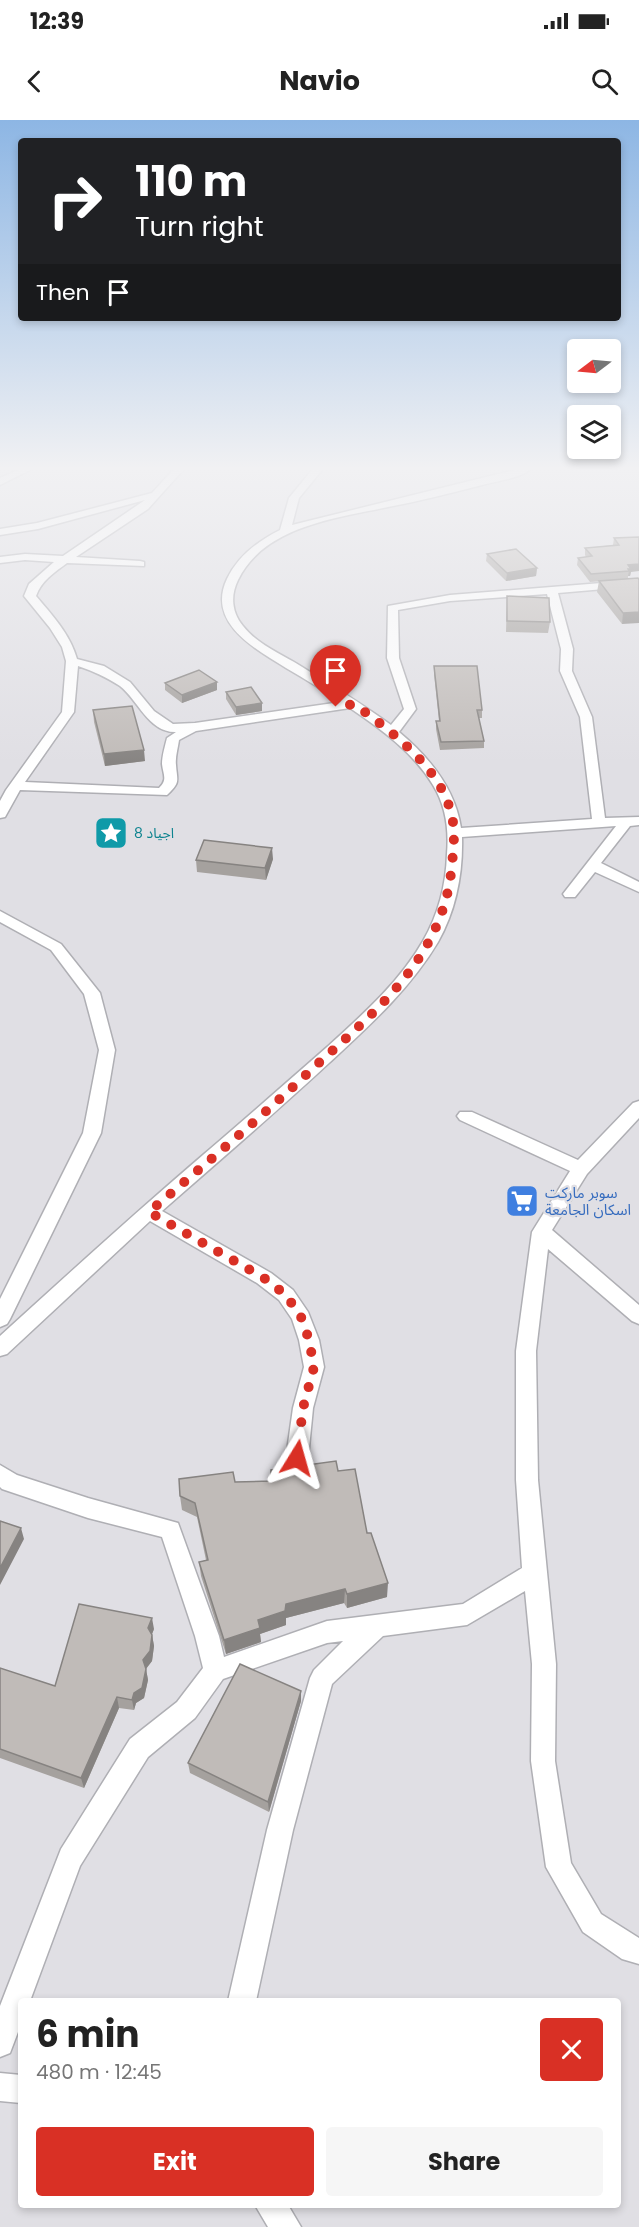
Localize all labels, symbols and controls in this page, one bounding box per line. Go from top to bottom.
text: 12:39 [30,6,84,37]
text: Navio [279,62,360,99]
icon: back [18,65,51,98]
icon: search [588,65,621,98]
text: 110 m [135,152,247,211]
icon: right [36,162,114,240]
text: Turn right [135,208,264,245]
icon: arrive [102,276,135,309]
text: Then [36,277,90,308]
north arrow [567,339,621,393]
map controls [567,339,621,459]
button: layers [567,405,621,459]
pin [310,645,361,707]
icon: arrive [319,654,352,687]
place icon: اجياد 8 [93,815,129,851]
place label: اجياد 8 [134,823,174,843]
place label: سوبر ماركت اسكان الجامعة [545,1182,631,1220]
supermarket icon: سوبر ماركت اسكان الجامعة [504,1183,540,1219]
position arrow [265,1426,329,1490]
text: 6 min [36,2009,140,2060]
button: close [540,2018,603,2081]
text: 480 m · 12:45 [36,2058,162,2086]
button: Exit [36,2127,314,2196]
button: Share [326,2127,603,2196]

